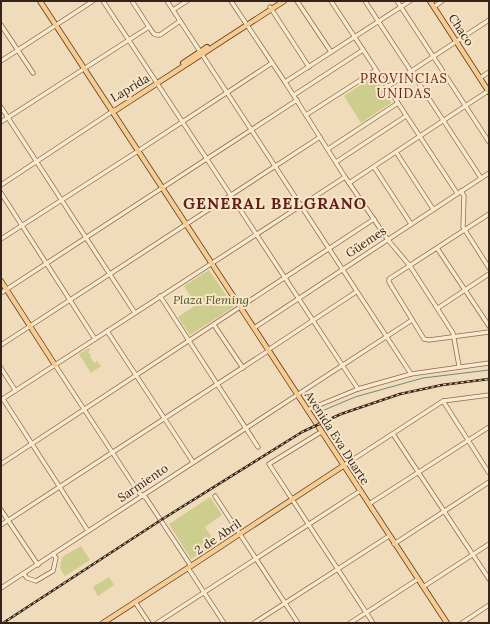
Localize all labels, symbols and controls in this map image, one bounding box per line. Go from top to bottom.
street label: Chaco [446,11,477,49]
street label: Laprida [108,70,152,105]
district label: PROVINCIAS UNIDAS [360,70,448,102]
district label: GENERAL BELGRANO [183,193,367,213]
street label: Güemes [343,222,389,261]
park label: Plaza Fleming [173,292,249,307]
street label: Avenida Eva Duarte [301,387,373,488]
street label: Sarmiento [115,460,171,505]
street label: 2 de Abril [192,516,244,558]

